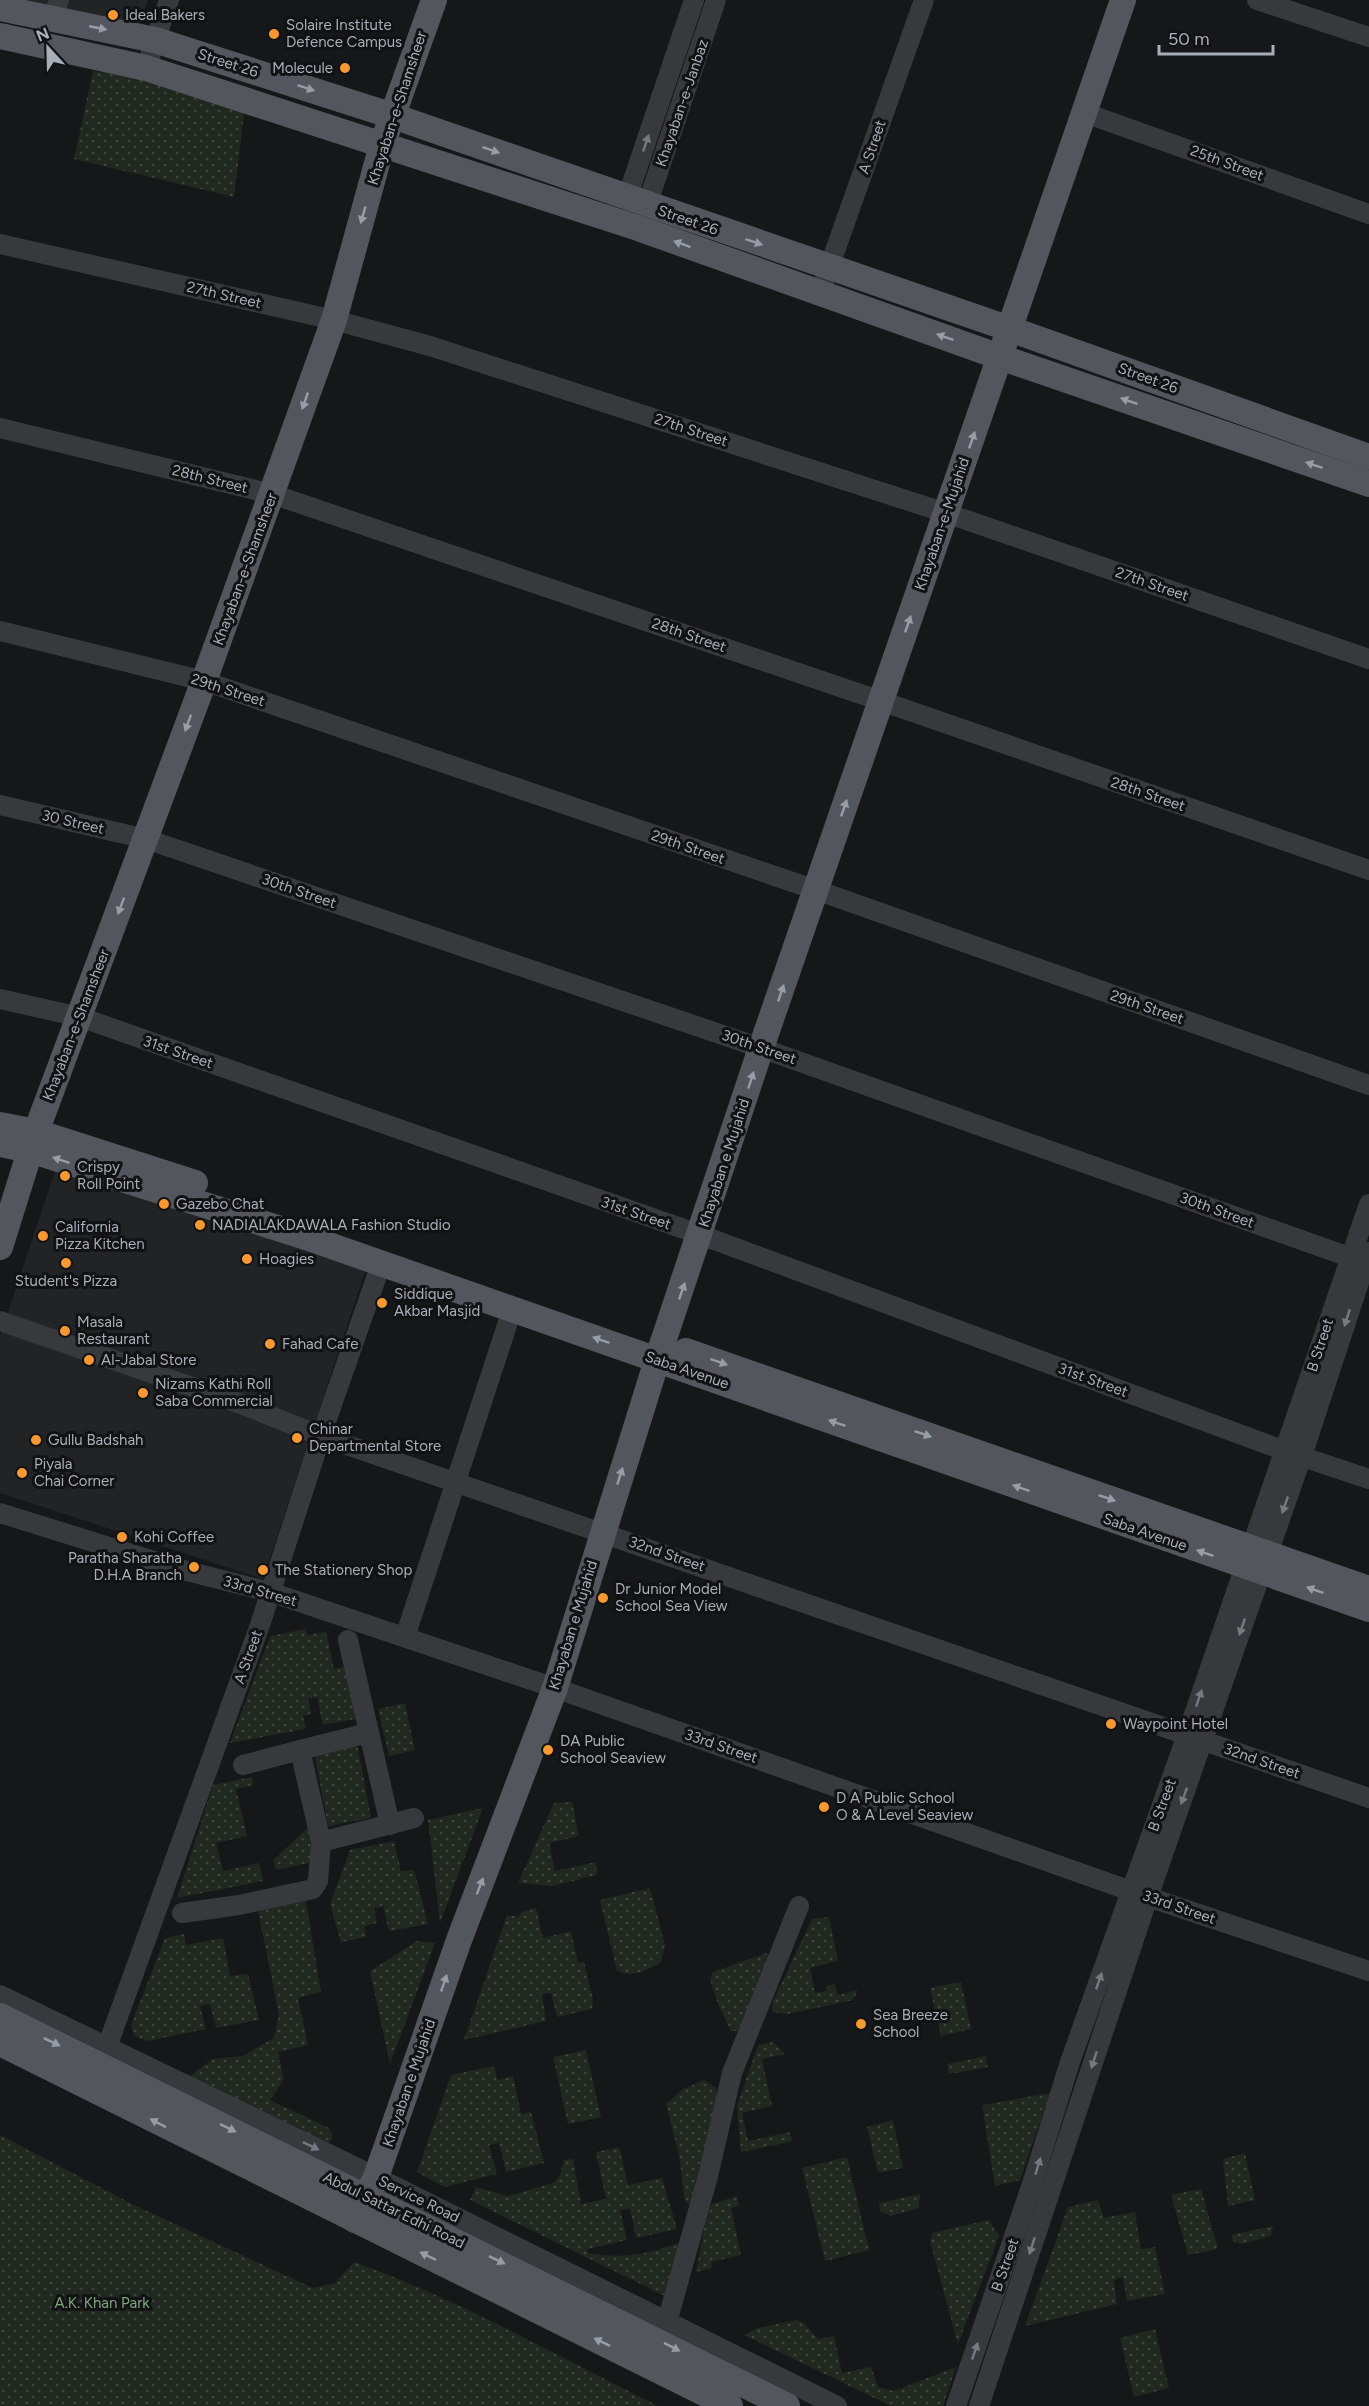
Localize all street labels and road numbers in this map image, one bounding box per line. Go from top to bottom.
street label: Khayaban-e-Shamsheer [364,29,430,187]
street label: Khayaban-e-Janbaz [652,37,712,169]
street label: Street 26 [195,45,261,81]
street label: A Street [854,117,890,176]
street label: 25th Street [1188,141,1266,185]
street label: Street 26 [655,201,721,239]
street label: 27th Street [185,278,263,312]
street label: Street 26 [1116,359,1181,397]
street label: 27th Street [652,410,730,450]
street label: Khayaban-e-Mujahid [911,455,973,593]
street label: 28th Street [170,461,250,497]
street label: Khayaban-e-Shamsheer [209,490,281,648]
street label: 27th Street [1113,563,1191,605]
street label: 28th Street [650,614,729,656]
street label: 29th Street [189,670,268,710]
street label: 28th Street [1109,773,1188,815]
street label: 30 Street [40,806,106,838]
street label: 29th Street [649,826,727,868]
street label: 30th Street [259,870,339,912]
street label: Khayaban-e-Shamsheer [39,947,113,1103]
street label: 29th Street [1108,986,1186,1028]
street label: 30th Street [719,1026,799,1068]
street label: 31st Street [141,1032,216,1072]
street label: Khayaban e Mujahid [695,1096,753,1230]
street label: 30th Street [1177,1188,1257,1232]
street label: 31st Street [599,1193,674,1233]
street label: B Street [1303,1316,1337,1374]
street label: Saba Avenue [643,1347,731,1393]
street label: 31st Street [1056,1359,1131,1401]
street label: Saba Avenue [1101,1509,1189,1555]
street label: 32nd Street [627,1533,708,1576]
street label: Khayaban e Mujahid [545,1558,601,1692]
street label: 33rd Street [221,1572,299,1610]
street label: A Street [230,1627,266,1686]
street label: 33rd Street [682,1725,760,1767]
street label: 32nd Street [1222,1740,1303,1783]
street label: B Street [1144,1776,1180,1834]
street label: 33rd Street [1140,1886,1218,1928]
street label: Khayaban e Mujahid [379,2017,439,2149]
street label: Abdul Sattar Edhi Road [320,2168,468,2252]
street label: Service Road [375,2172,463,2226]
street label: B Street [988,2236,1023,2294]

